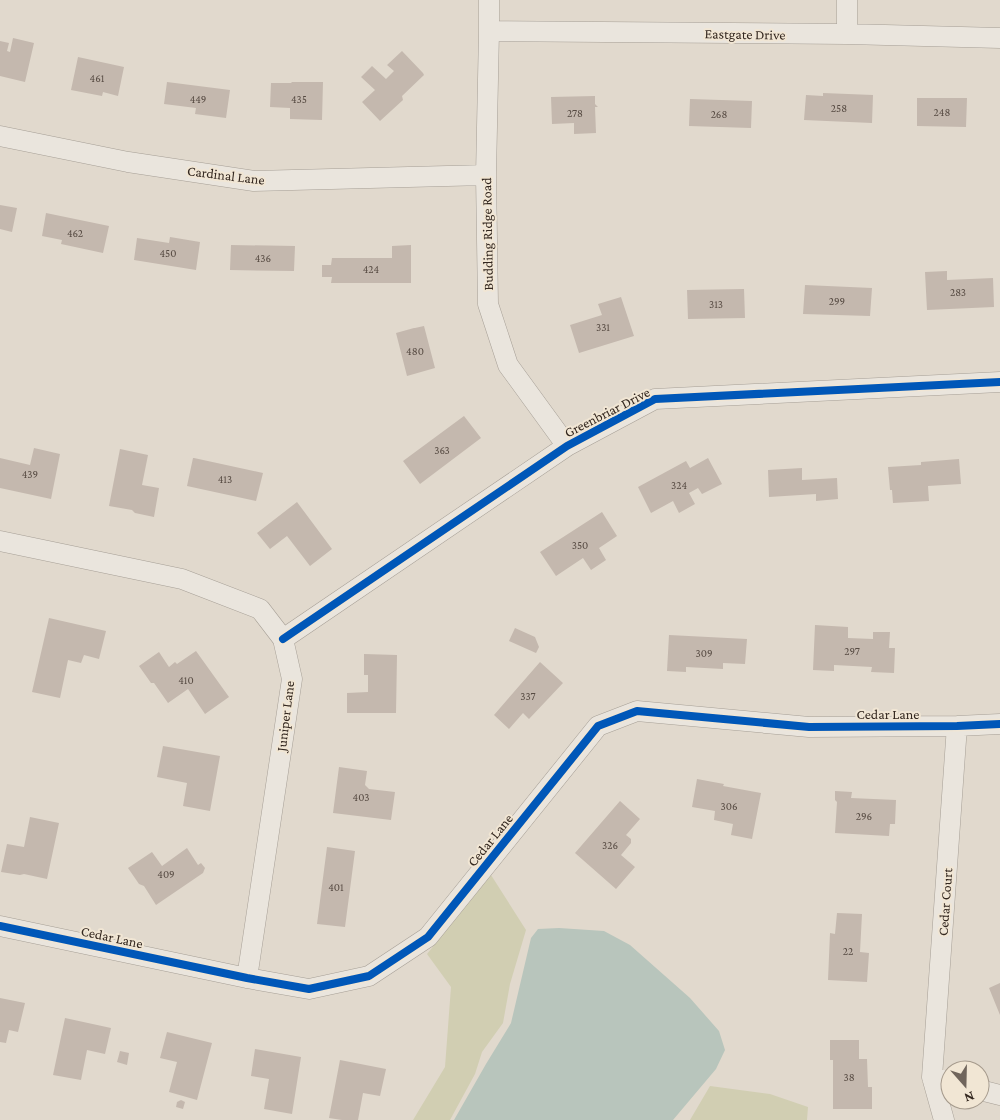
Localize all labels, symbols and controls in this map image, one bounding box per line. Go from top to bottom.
street label: Eastgate Drive [704,25,786,43]
house number: 461 [90,72,105,84]
house number: 449 [190,93,206,105]
house number: 435 [291,93,307,105]
house number: 258 [831,102,847,114]
house number: 248 [934,106,950,118]
house number: 278 [567,107,583,119]
house number: 268 [711,108,727,120]
street label: Cardinal Lane [186,162,266,188]
street label: Budding Ridge Road [478,177,496,291]
house number: 462 [67,227,83,239]
house number: 450 [160,247,176,259]
house number: 436 [255,252,271,264]
house number: 424 [363,263,380,275]
house number: 283 [950,286,966,298]
house number: 299 [829,295,845,307]
house number: 313 [709,298,723,310]
house number: 331 [596,321,610,333]
house number: 480 [406,345,424,357]
street label: Greenbriar Drive [562,384,652,440]
house number: 363 [434,444,450,456]
house number: 439 [22,468,38,480]
house number: 413 [218,473,232,485]
house number: 324 [671,479,687,491]
house number: 350 [572,539,588,551]
house number: 297 [844,645,860,657]
house number: 309 [695,647,713,659]
house number: 410 [178,674,194,686]
street label: Juniper Lane [272,680,297,754]
house number: 337 [520,690,536,702]
street label: Cedar Lane [857,706,919,722]
house number: 403 [353,791,369,803]
house number: 306 [720,800,738,812]
house number: 296 [856,810,872,822]
street label: Cedar Lane [464,811,516,869]
house number: 326 [602,839,618,851]
street label: Cedar Court [935,867,955,936]
house number: 409 [157,868,175,880]
house number: 401 [328,881,344,893]
street label: Cedar Lane [80,923,144,951]
house number: 22 [843,945,853,957]
north arrow [940,1060,990,1110]
house number: 38 [843,1071,855,1083]
text: N [962,1088,977,1107]

